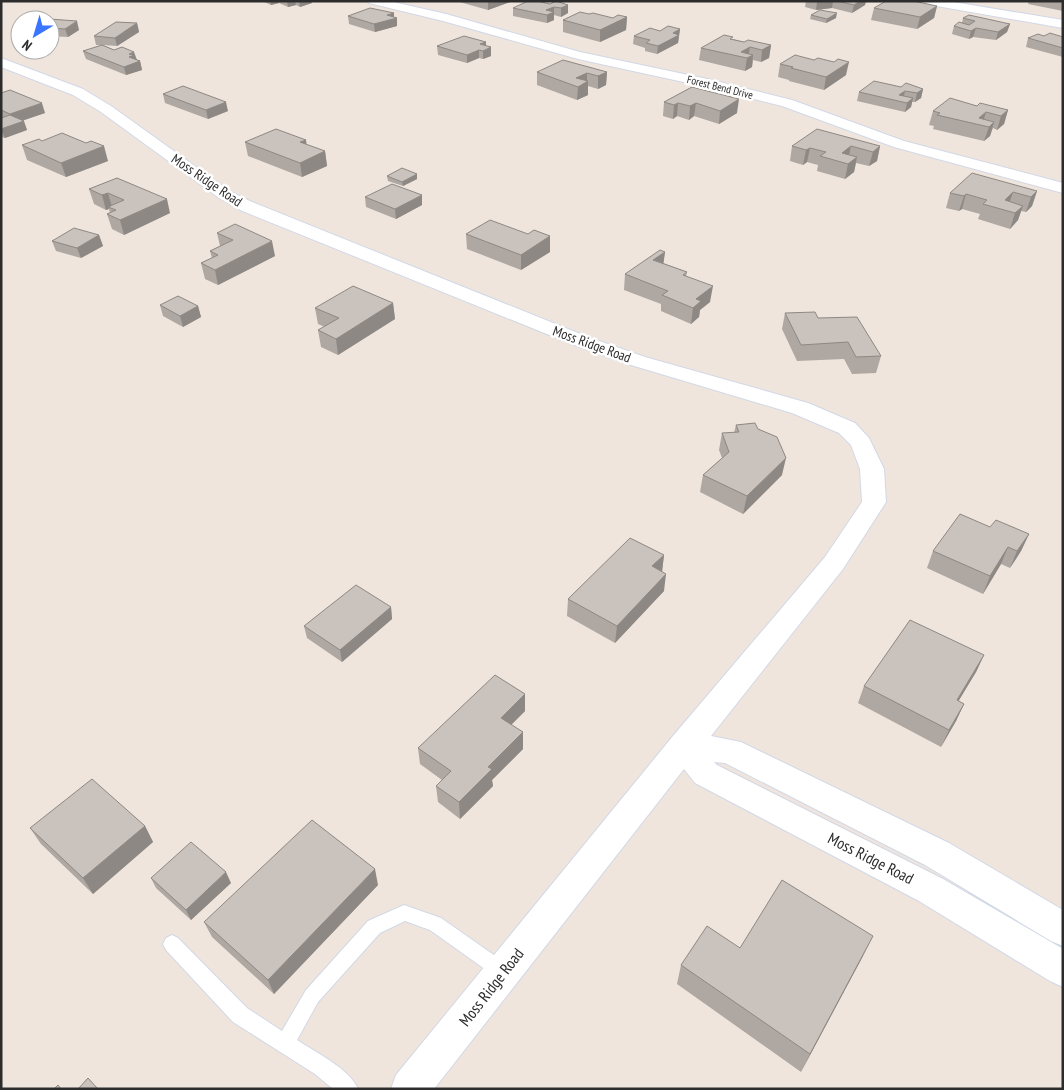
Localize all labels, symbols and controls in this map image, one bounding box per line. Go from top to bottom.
north arrow [10,10,60,60]
text: N [18,36,36,55]
street label: Forest Bend Drive [686,72,755,102]
street label: Moss Ridge Road [168,150,246,210]
street label: Moss Ridge Road [550,322,634,366]
street label: Moss Ridge Road [825,828,917,888]
street label: Moss Ridge Road [454,944,528,1030]

